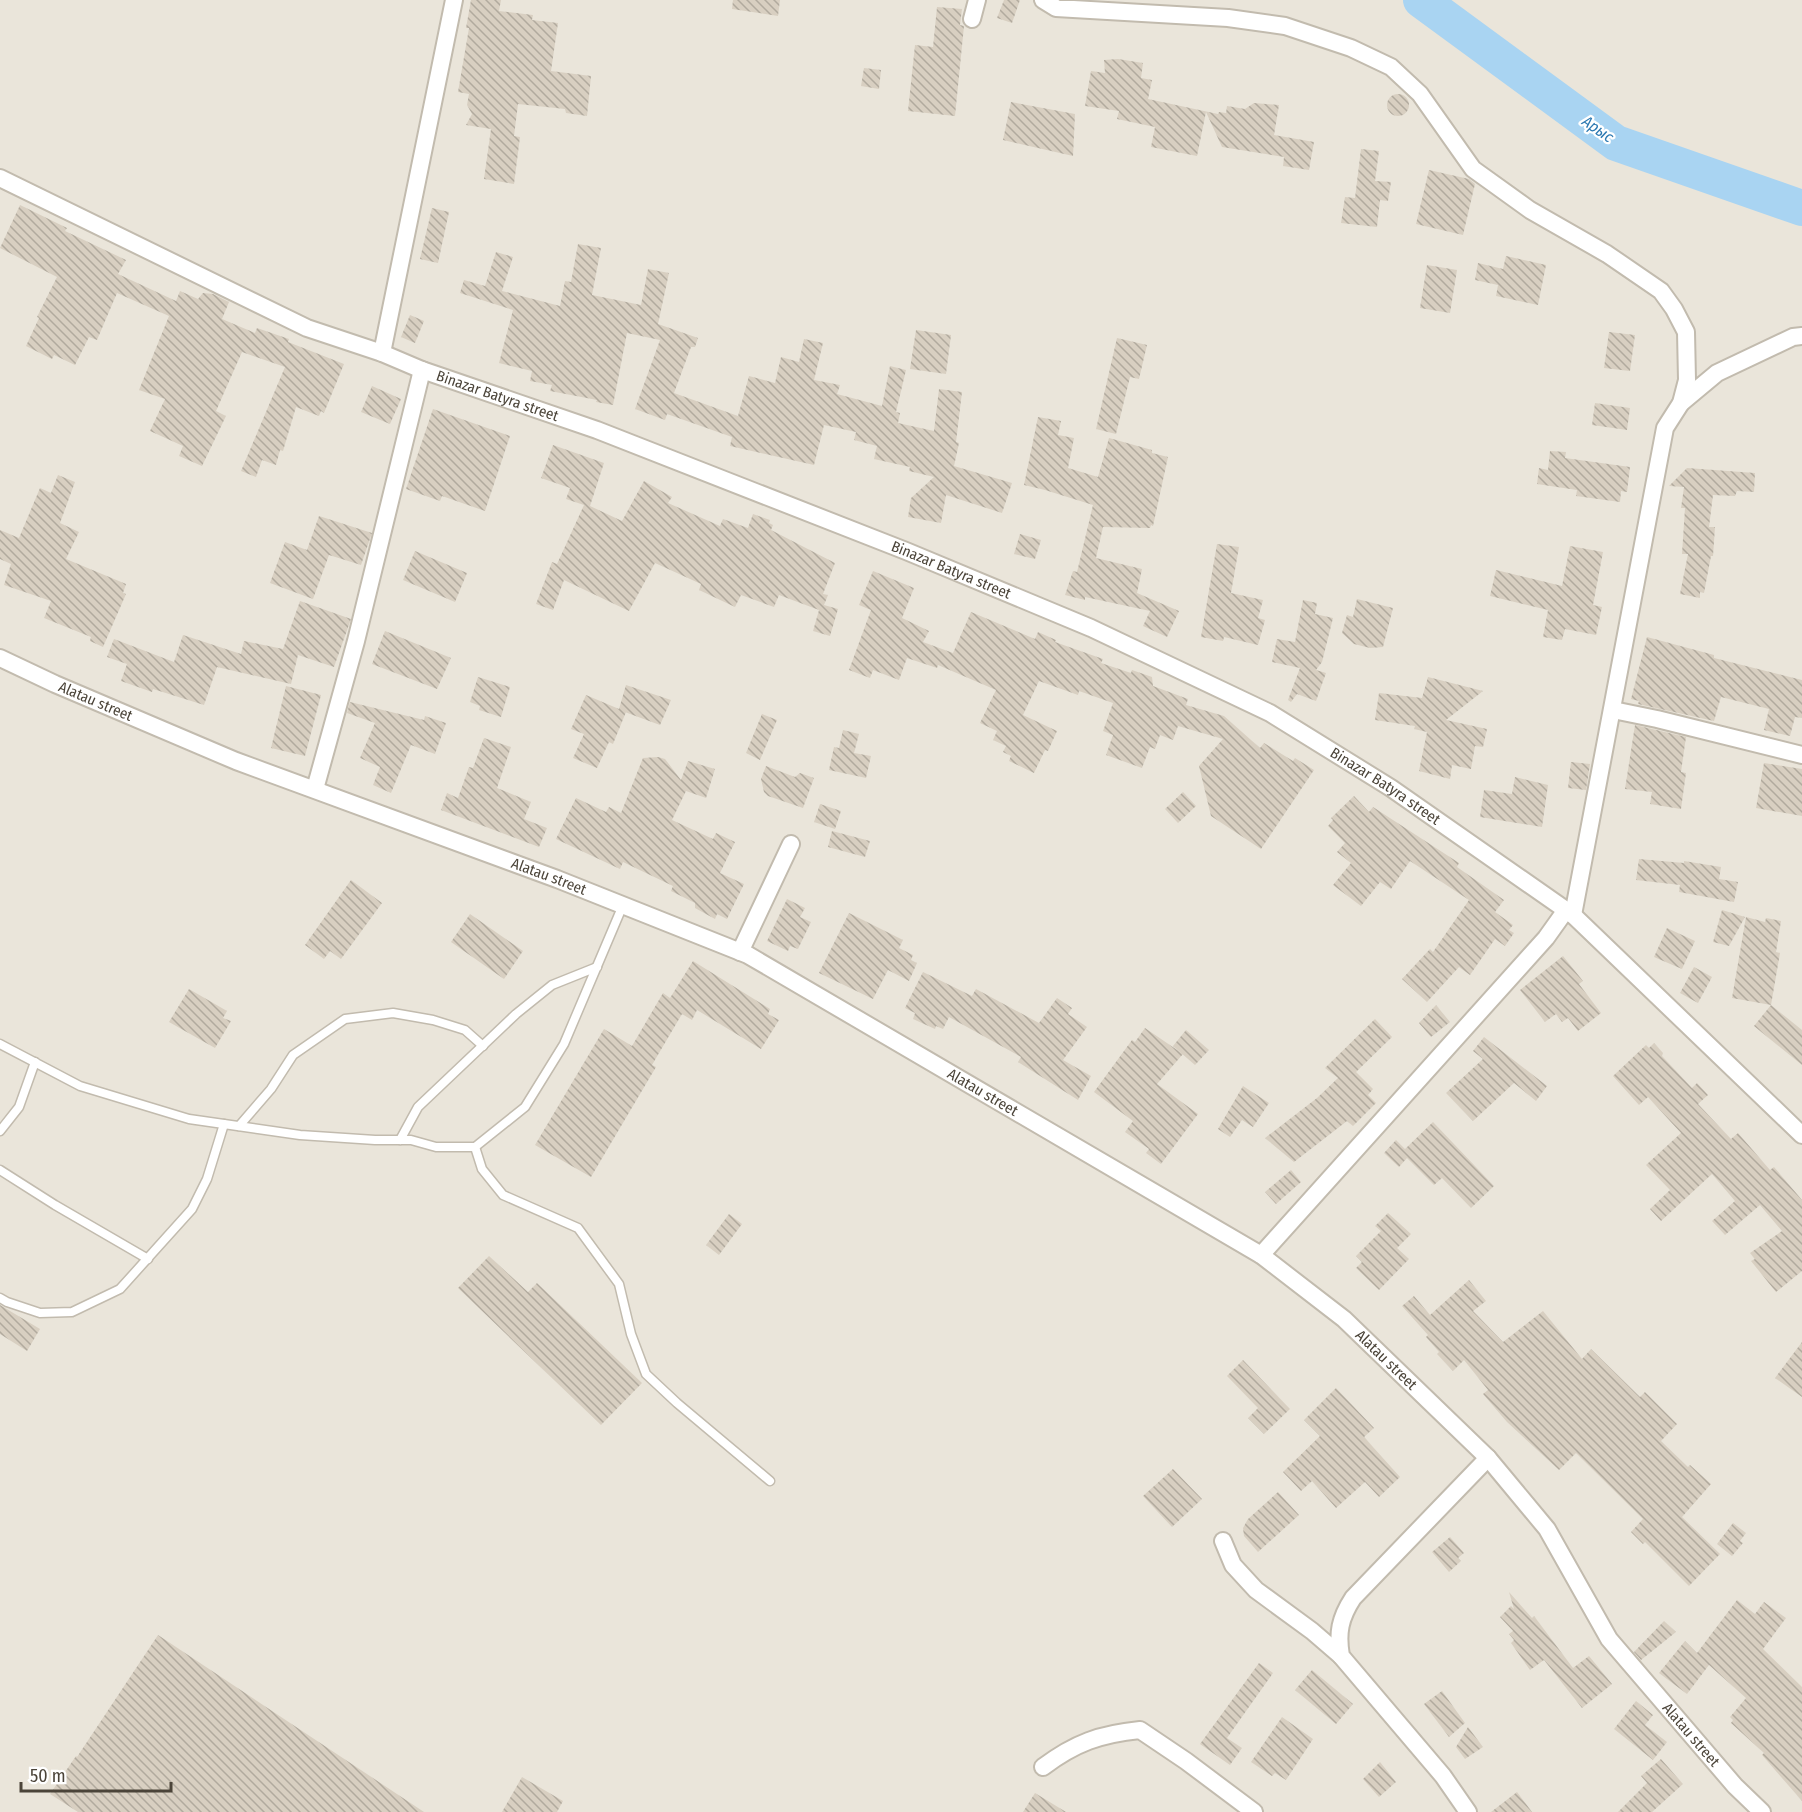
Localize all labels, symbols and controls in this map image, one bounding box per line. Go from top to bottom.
water label: Арыс [1578,111,1618,147]
street label: Binazar Batyra street [434,367,561,425]
street label: Binazar Batyra street [889,537,1014,603]
street label: Alatau street [56,678,135,725]
street label: Binazar Batyra street [1327,744,1444,829]
street label: Alatau street [509,854,589,899]
street label: Alatau street [944,1065,1021,1120]
street label: Alatau street [1352,1326,1421,1394]
street label: Alatau street [1659,1699,1724,1770]
scale bar [21,1755,171,1793]
text: 50 m [30,1765,66,1787]

